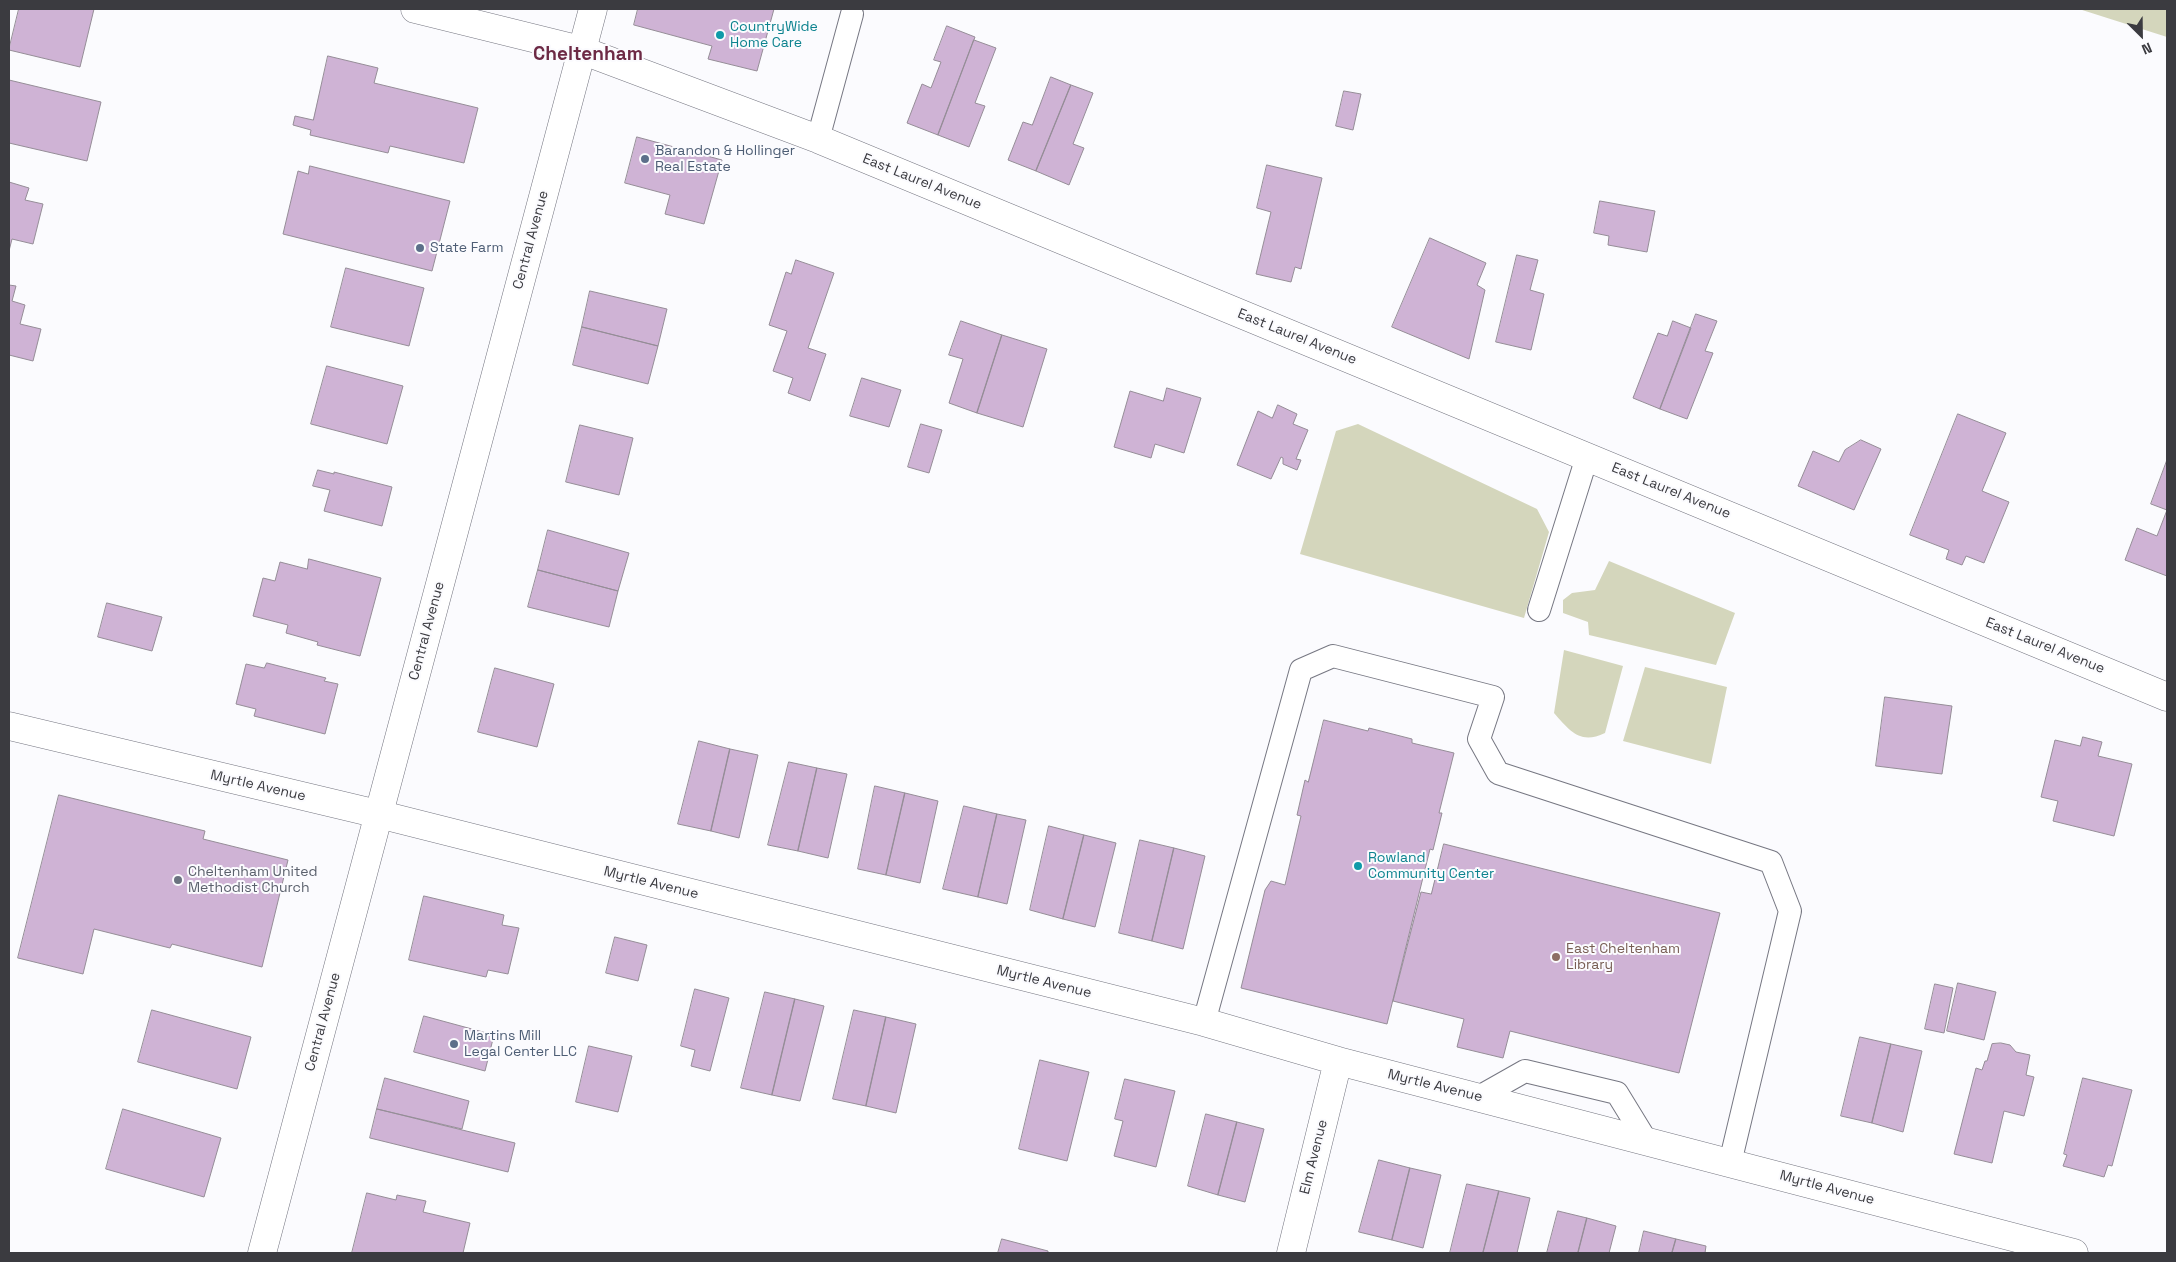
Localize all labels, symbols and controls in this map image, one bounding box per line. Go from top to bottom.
north arrow [2116,10,2166,60]
place label: CountryWide Home Care [730,19,818,52]
marker: CountryWide Home Care [714,29,726,41]
text: N [2139,39,2155,59]
district label: Cheltenham [533,44,643,66]
place label: Barandon & Hollinger Real Estate [655,143,795,176]
street label: East Laurel Avenue [860,150,984,214]
marker: Barandon & Hollinger Real Estate [639,153,651,165]
street label: Central Avenue [510,189,552,291]
place label: State Farm [430,240,503,256]
marker: State Farm [414,242,426,254]
street label: East Laurel Avenue [1235,305,1359,369]
street label: East Laurel Avenue [1609,459,1733,523]
street label: Central Avenue [406,580,448,682]
street label: East Laurel Avenue [1983,614,2107,678]
street label: Myrtle Avenue [209,767,307,805]
place label: Rowland Community Center [1368,850,1494,882]
marker: Rowland Community Center [1352,860,1364,872]
street label: Myrtle Avenue [602,863,700,903]
place label: Cheltenham United Methodist Church [188,864,317,896]
marker: Cheltenham United Methodist Church [172,874,184,886]
place label: East Cheltenham Library [1566,941,1680,974]
marker: East Cheltenham Library [1550,951,1562,963]
street label: Myrtle Avenue [995,962,1093,1002]
street label: Central Avenue [302,971,344,1073]
place label: Martins Mill Legal Center LLC [464,1028,577,1060]
marker: Martins Mill Legal Center LLC [448,1038,460,1050]
street label: Myrtle Avenue [1386,1066,1484,1106]
street label: Elm Avenue [1297,1118,1331,1196]
street label: Myrtle Avenue [1778,1167,1876,1209]

